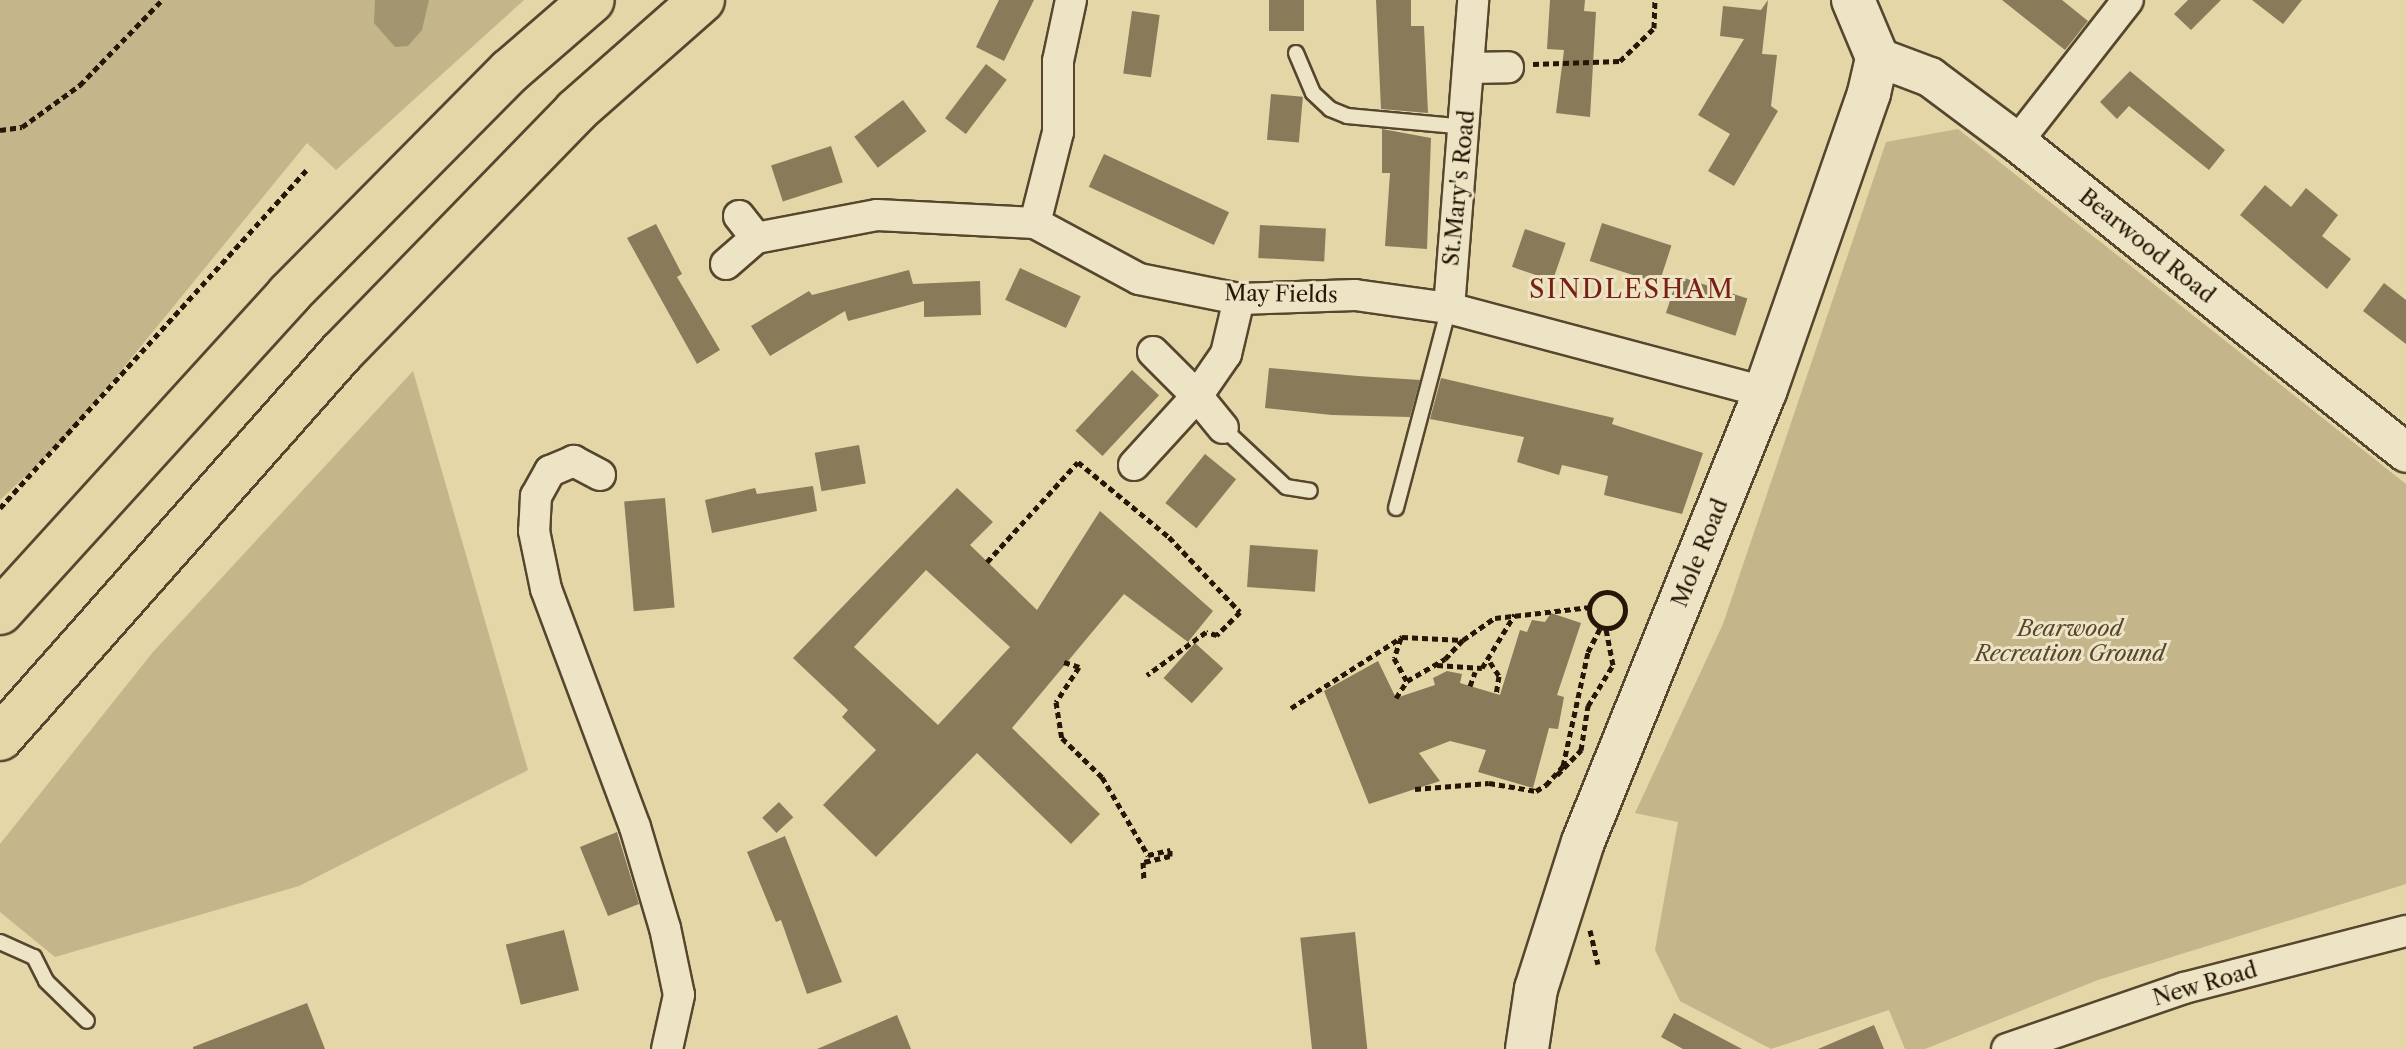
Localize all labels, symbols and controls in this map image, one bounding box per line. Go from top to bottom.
street label: St.Mary's Road [1438,109,1480,267]
street label: Bearwood Road [2074,183,2220,309]
district label: SINDLESHAM [1529,274,1735,306]
street label: May Fields [1224,280,1338,308]
street label: Mole Road [1666,495,1734,611]
park label: Bearwood Recreation Ground [1975,615,2165,666]
street label: New Road [2149,956,2261,1012]

